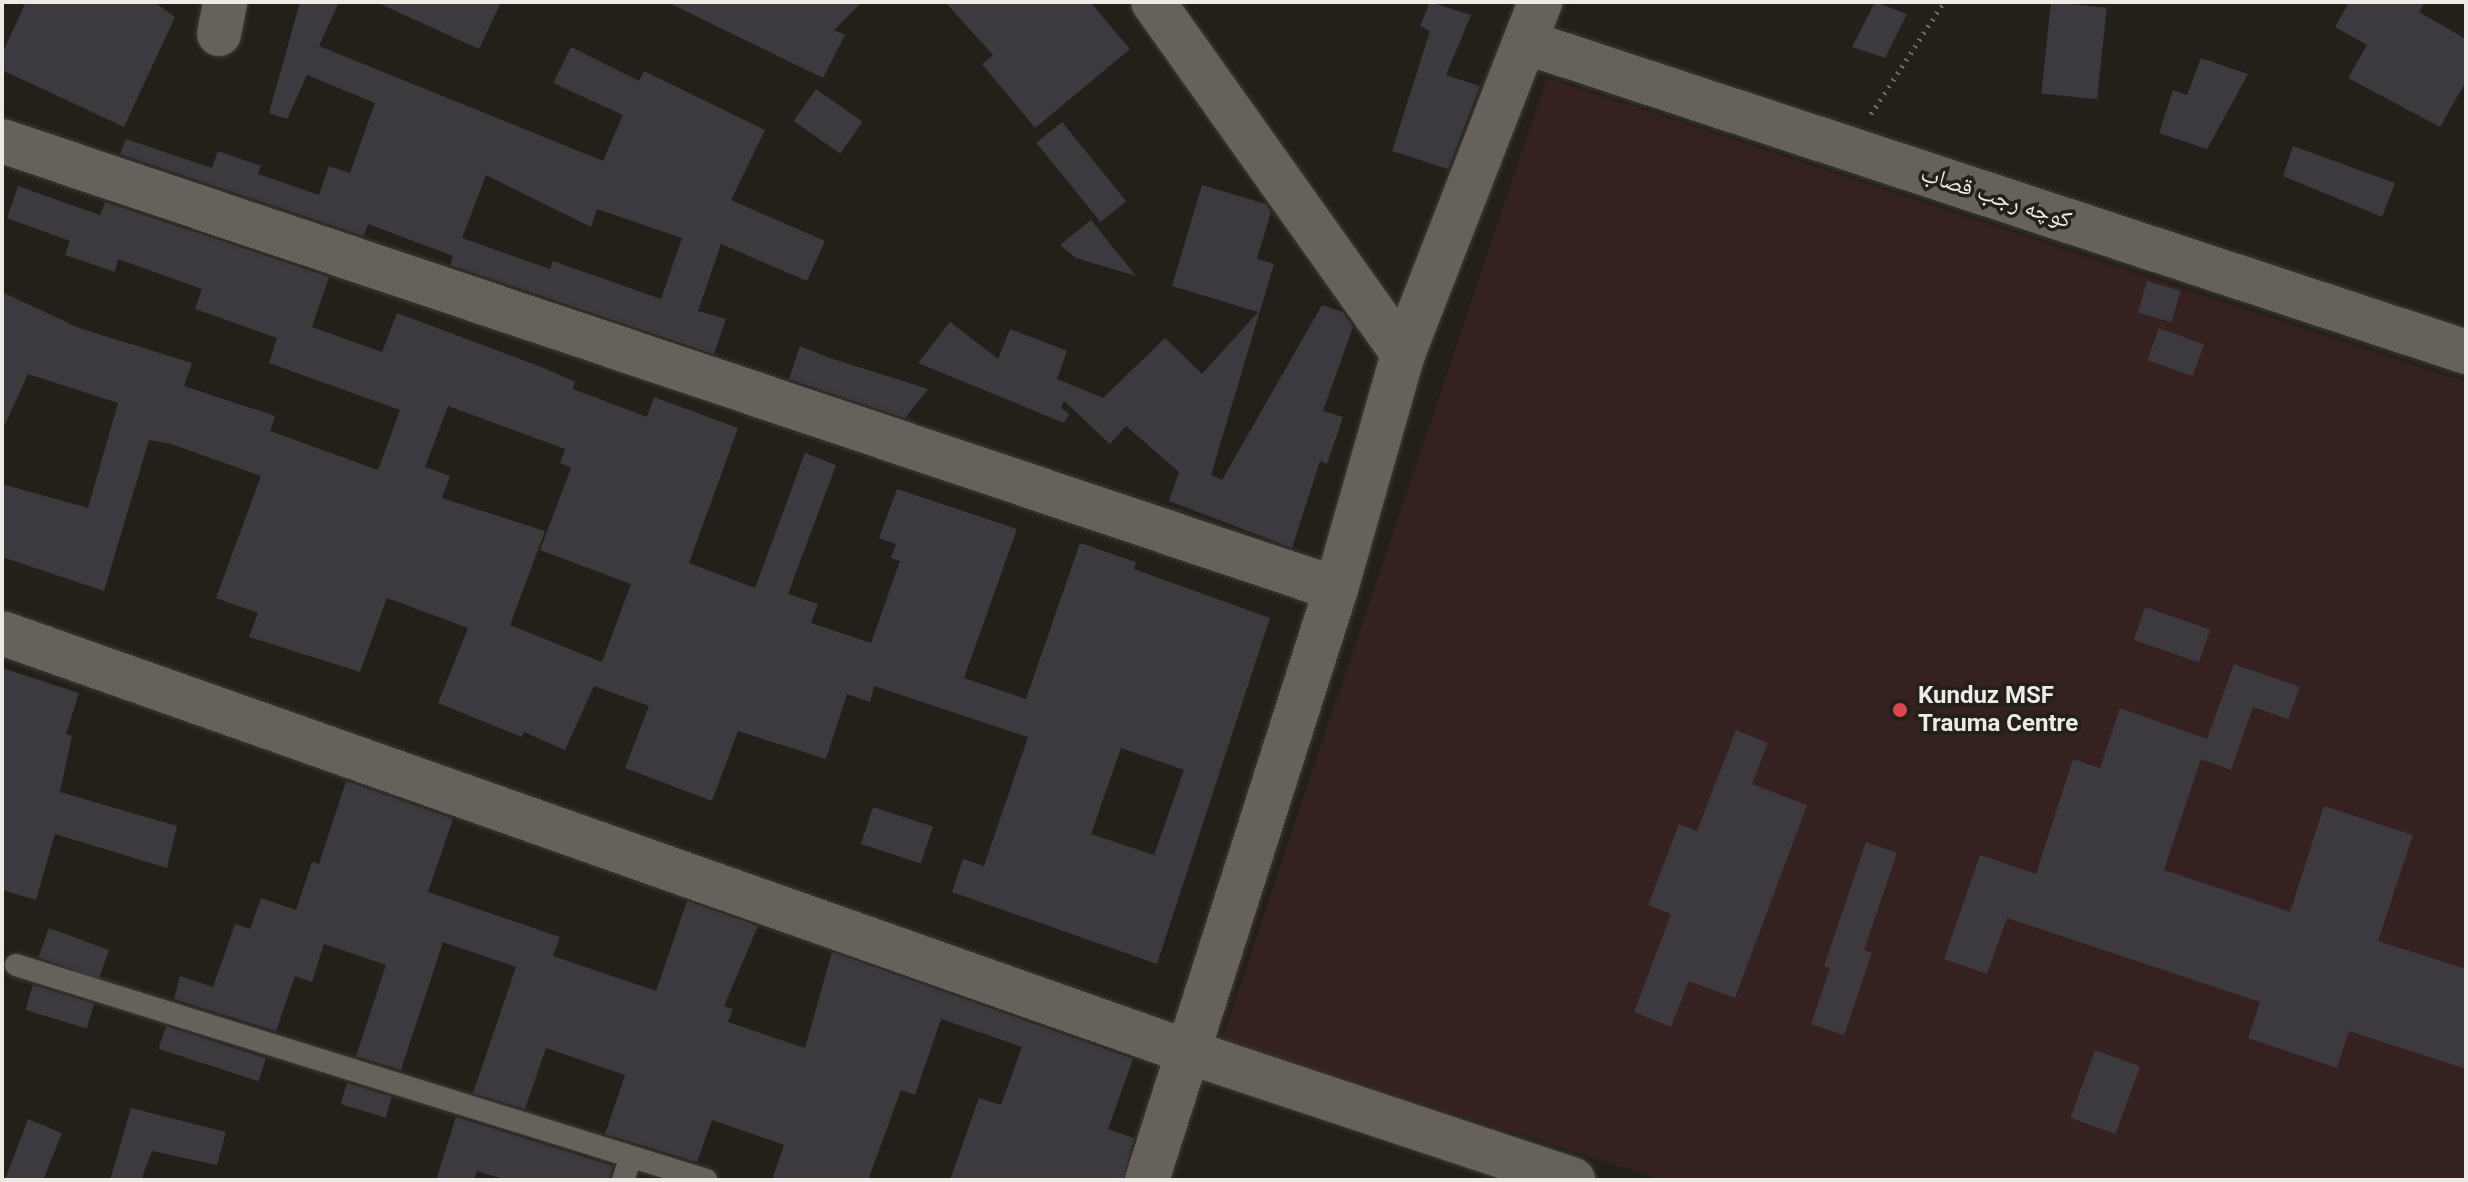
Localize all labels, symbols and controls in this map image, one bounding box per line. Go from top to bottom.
street label: کوچه رجب قصاب [1917,159,2075,235]
place label: Kunduz MSF Trauma Centre [1918,682,2078,738]
marker: Kunduz MSF Trauma Centre [1889,699,1911,721]

